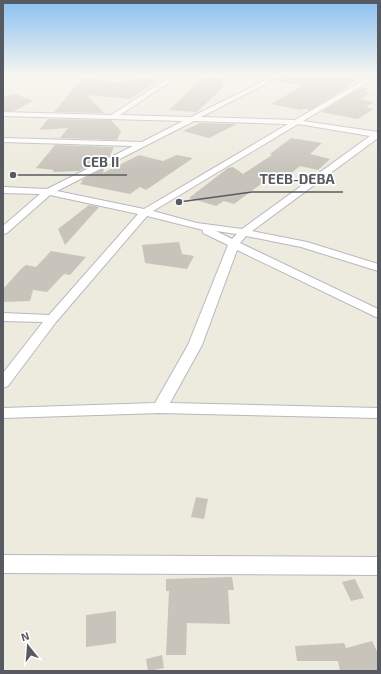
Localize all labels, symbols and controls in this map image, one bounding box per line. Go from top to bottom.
callout: CEB II [75,149,127,175]
text: CEB II [83,153,119,170]
callout: TEEB-DEBA [252,166,343,192]
text: TEEB-DEBA [259,170,335,187]
north arrow [8,626,48,666]
text: N [19,629,31,643]

